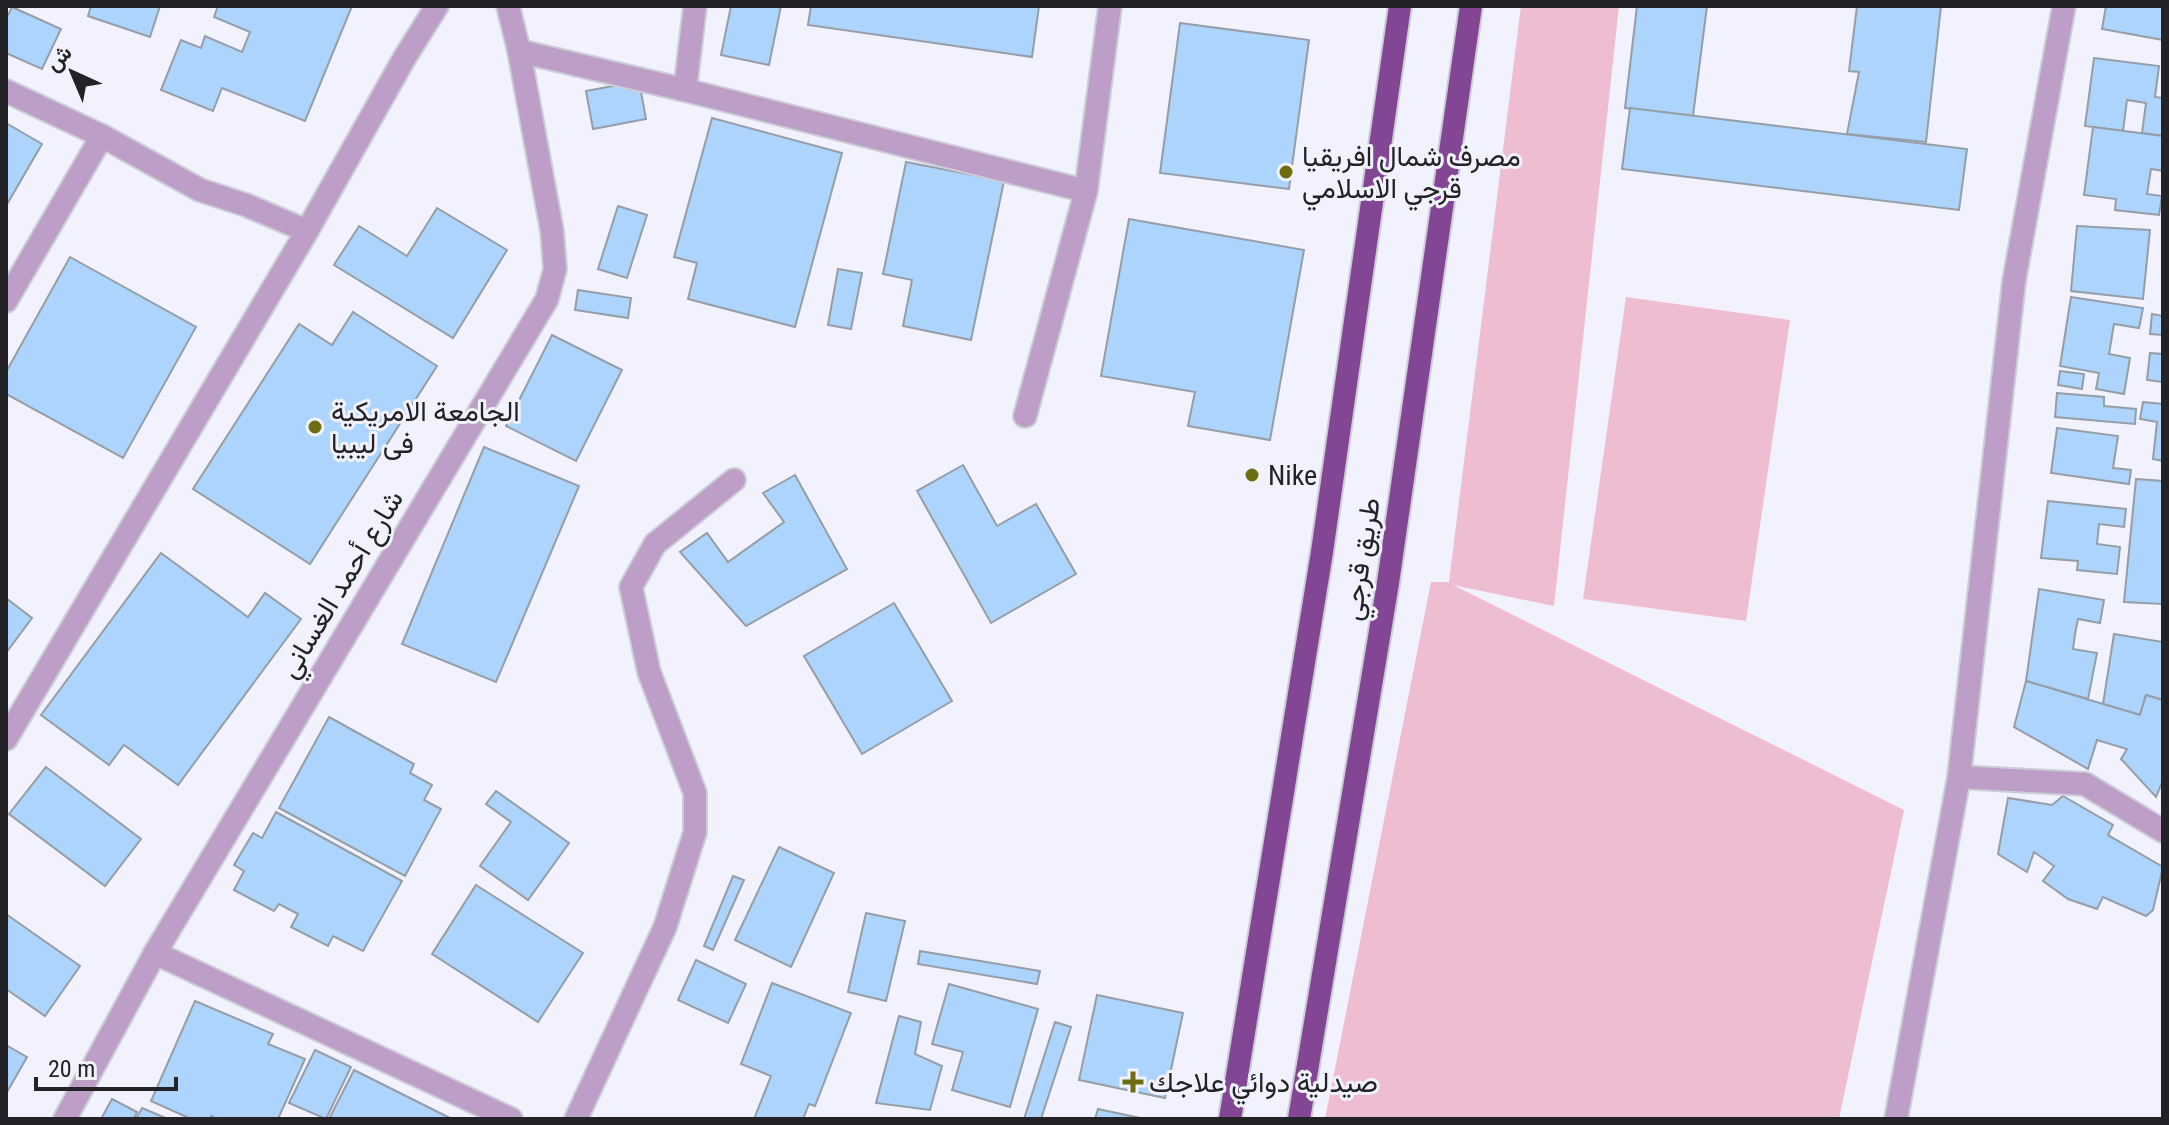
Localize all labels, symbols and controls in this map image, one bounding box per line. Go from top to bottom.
north arrow [32,32,112,112]
text: ش [40,40,77,77]
place label: مصرف شمال افريقيا قرجي الاسلامي [1302,140,1521,211]
marker: مصرف شمال افريقيا قرجي الاسلامي [1277,163,1295,181]
place label: الجامعة الامريكية فى ليبيا [331,395,520,460]
marker: الجامعة الامريكية فى ليبيا [306,418,324,436]
place label: Nike [1268,459,1317,492]
marker: Nike [1243,466,1261,484]
street label: شارع أحمد الغساني [272,484,415,687]
street label: طريق قرجي [1335,495,1393,624]
scale bar [36,1041,176,1091]
text: 20 m [48,1055,95,1083]
place label: صيدلية دوائي علاجك [1149,1066,1378,1105]
marker: صيدلية دوائي علاجك [1124,1073,1142,1091]

